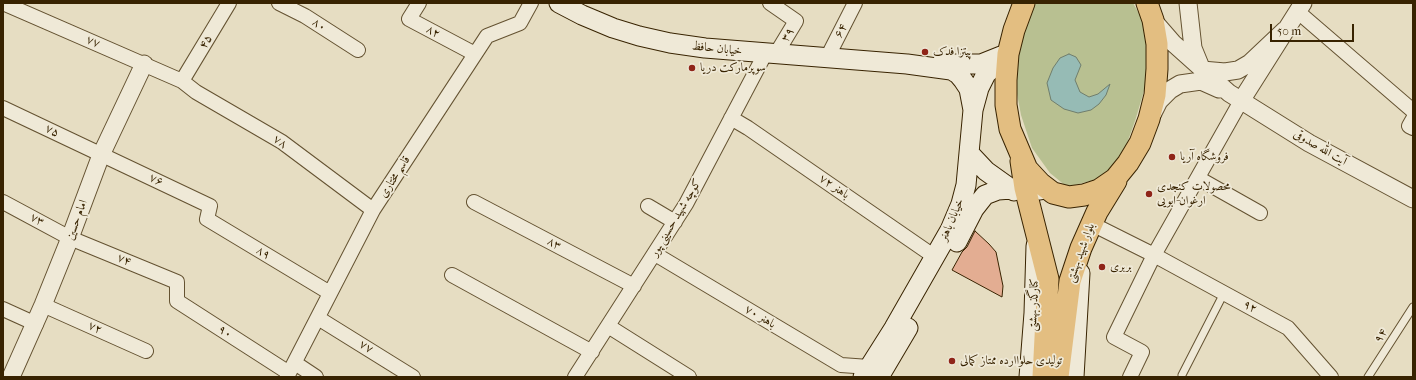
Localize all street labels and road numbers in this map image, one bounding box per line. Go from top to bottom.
street label: ۸۰ [309,15,329,35]
street label: ۶۴ [831,21,851,41]
street label: ۸۲ [423,22,443,42]
street label: ۳۹ [778,25,798,45]
street label: ۴۵ [196,32,216,52]
street label: ۷۷ [84,33,102,51]
street label: خیابان حافظ [691,39,743,59]
street label: ۷۵ [43,121,61,141]
street label: آیت الله صدوقی [1291,127,1349,169]
street label: ۷۸ [270,132,290,152]
street label: قاسم مختاری [376,154,414,200]
street label: ۷۶ [147,171,165,189]
street label: باهنر ۷۲ [816,172,852,202]
street label: کوچه شهید حسینی ‍پور [647,177,705,259]
street label: خیابان باهنر [937,196,967,244]
street label: امام حسین [63,198,91,242]
street label: ۷۳ [27,210,47,230]
street label: بلوار شهید بهشتی [1064,221,1098,285]
street label: ۸۳ [544,234,564,254]
street label: ۸۹ [253,243,273,263]
street label: ۷۴ [115,251,133,269]
street label: کنارگذر بهشتی [1026,278,1042,332]
street label: ۹۲ [1240,297,1260,317]
street label: باهنر ۷۰ [742,302,778,332]
street label: ۷۲ [86,319,104,337]
street label: ۹۰ [215,322,235,342]
street label: ۹۴ [1371,326,1391,346]
street label: ۷۷ [356,337,376,357]

